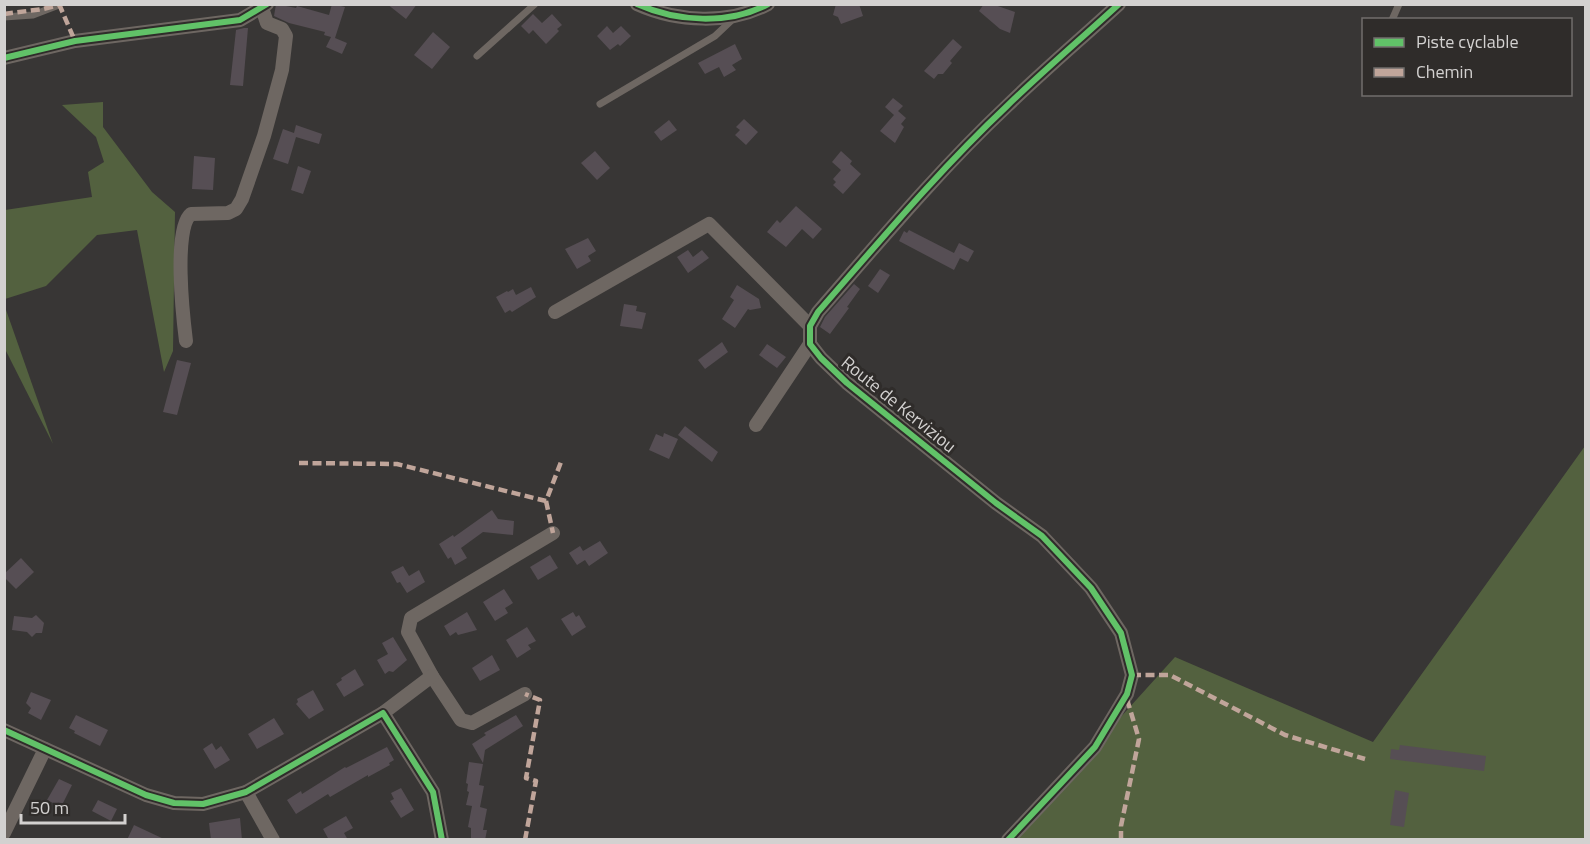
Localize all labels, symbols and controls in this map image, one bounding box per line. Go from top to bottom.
legend [1362,18,1572,96]
text: Piste cyclable [1416,28,1518,55]
text: Chemin [1416,58,1473,85]
street label: Route de Kerviziou [836,349,962,459]
scale bar [21,787,124,825]
text: 50 m [30,794,69,821]

